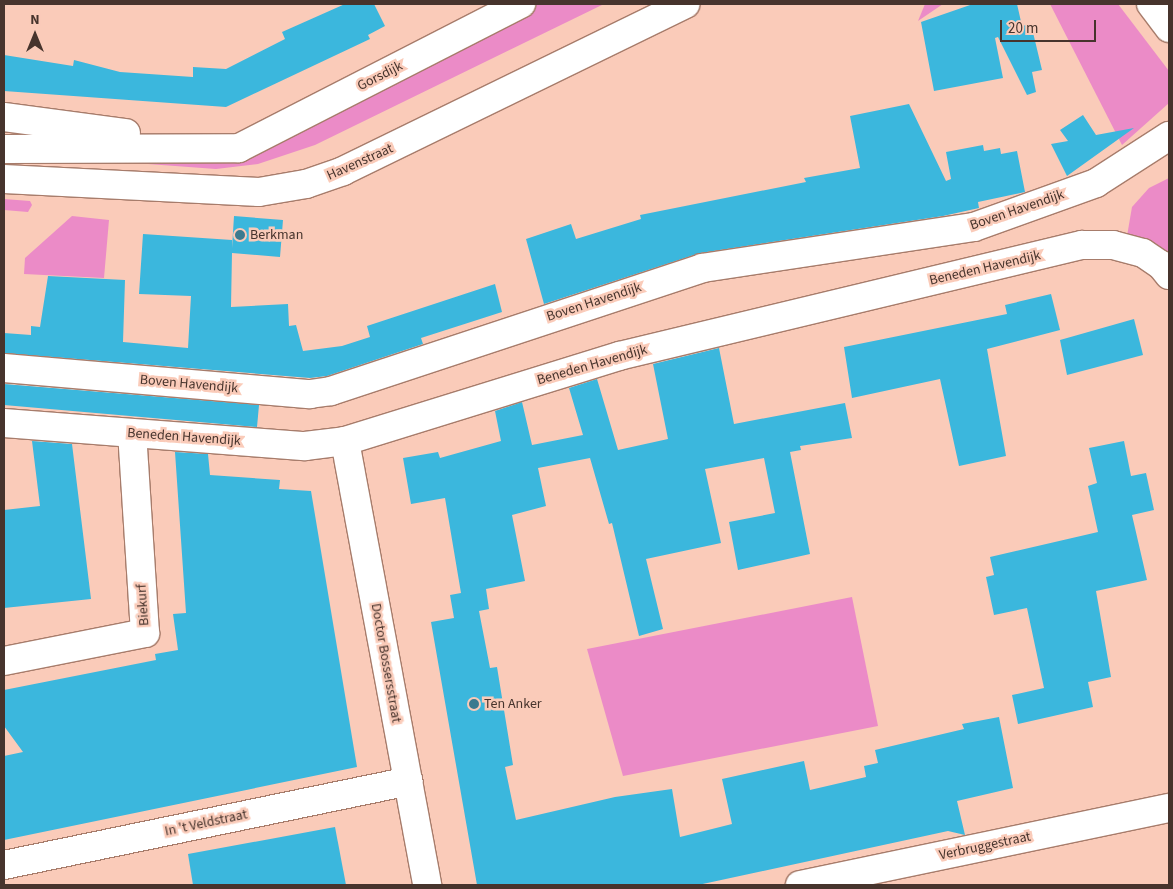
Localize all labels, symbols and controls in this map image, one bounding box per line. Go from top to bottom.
north arrow [10,10,60,60]
text: N [30,10,40,30]
scale bar [1003,10,1099,42]
text: 20 m [1008,18,1038,39]
street label: Gorsdijk [355,58,405,94]
street label: Havenstraat [324,140,396,184]
street label: Boven Havendijk [968,186,1066,234]
place label: Berkman [250,227,303,243]
marker: Berkman [234,229,246,241]
street label: Beneden Havendijk [928,247,1042,289]
street label: Boven Havendijk [545,279,643,325]
street label: Beneden Havendijk [535,341,649,389]
street label: Boven Havendijk [139,371,239,397]
street label: Beneden Havendijk [127,425,241,449]
street label: Biekurf [133,584,153,626]
street label: Doctor Bossersstraat [367,602,405,724]
place label: Ten Anker [484,696,542,712]
marker: Ten Anker [468,698,480,710]
street label: In 't Veldstraat [163,806,249,840]
street label: Verbruggestraat [938,828,1032,864]

